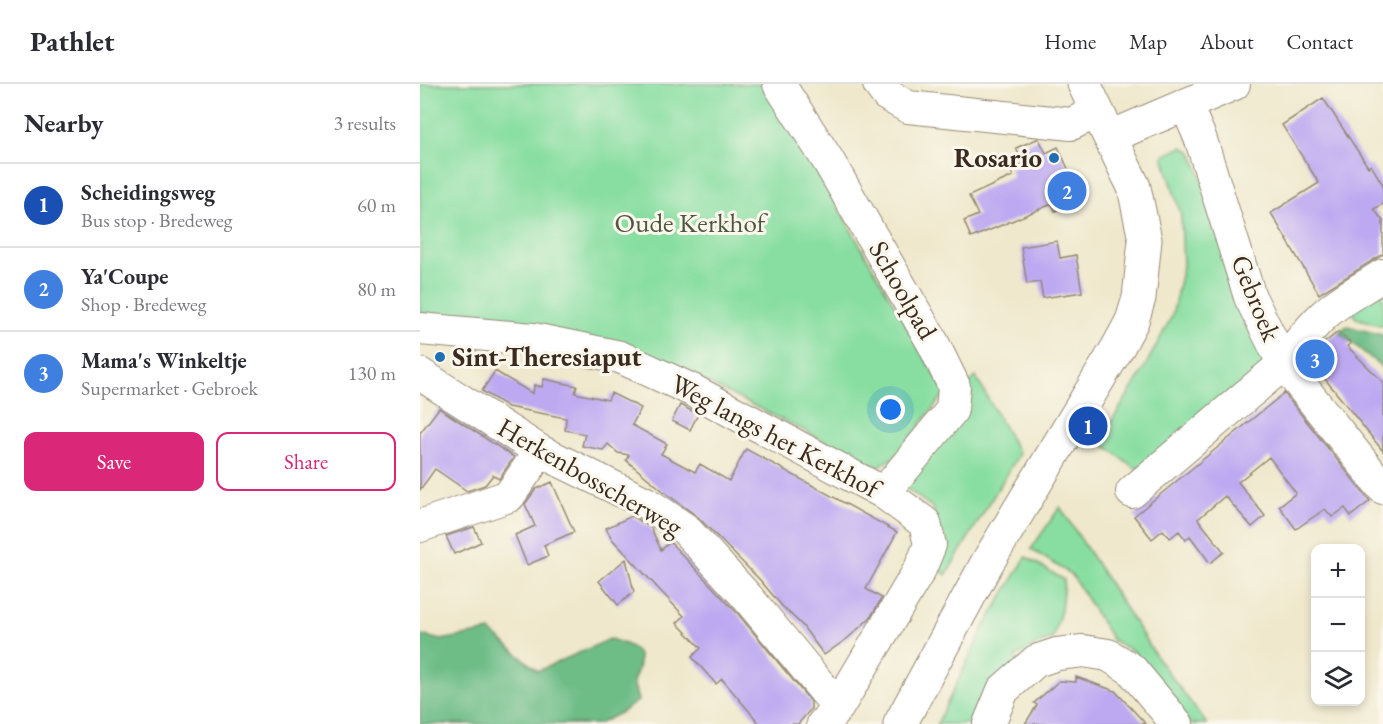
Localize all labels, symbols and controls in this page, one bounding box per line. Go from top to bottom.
text: Pathlet [30,23,114,59]
text: Home [1044,28,1096,55]
text: Map [1129,28,1167,55]
text: About [1200,28,1253,55]
text: Contact [1286,28,1353,55]
text: Nearby [24,106,104,140]
text: 3 results [333,110,396,136]
place label: Rosario [954,140,1042,175]
marker: Rosario [1047,151,1061,165]
pin: 2 [1048,168,1086,214]
text: Scheidingsweg [81,178,215,207]
text: 1 [38,192,49,218]
text: 60 m [357,192,396,218]
park label: Oude Kerkhof [615,205,769,240]
text: Bus stop · Bredeweg [81,207,232,233]
street label: Schoolpad [861,234,946,346]
street label: Gebroek [1223,250,1290,346]
text: Ya'Coupe [81,262,168,291]
text: 2 [38,276,49,302]
text: 80 m [357,276,396,302]
text: Shop · Bredeweg [81,291,207,317]
pin: 3 [1296,336,1334,382]
place label: Sint-Theresiaput [452,339,642,374]
text: Mama's Winkeltje [81,346,247,375]
marker: Sint-Theresiaput [433,350,447,364]
text: 3 [38,360,49,386]
text: 130 m [348,360,396,386]
street label: Weg langs het Kerkhof [665,366,889,507]
text: Supermarket · Gebroek [81,375,258,401]
your location [876,395,905,424]
pin: 1 [1068,404,1108,448]
street label: Herkenbosscherweg [491,409,689,544]
button: Save [24,432,204,491]
button: Share [216,432,396,491]
map controls [1311,544,1365,706]
button: + [1311,544,1365,598]
button: − [1311,598,1365,652]
button: layers [1311,652,1365,706]

